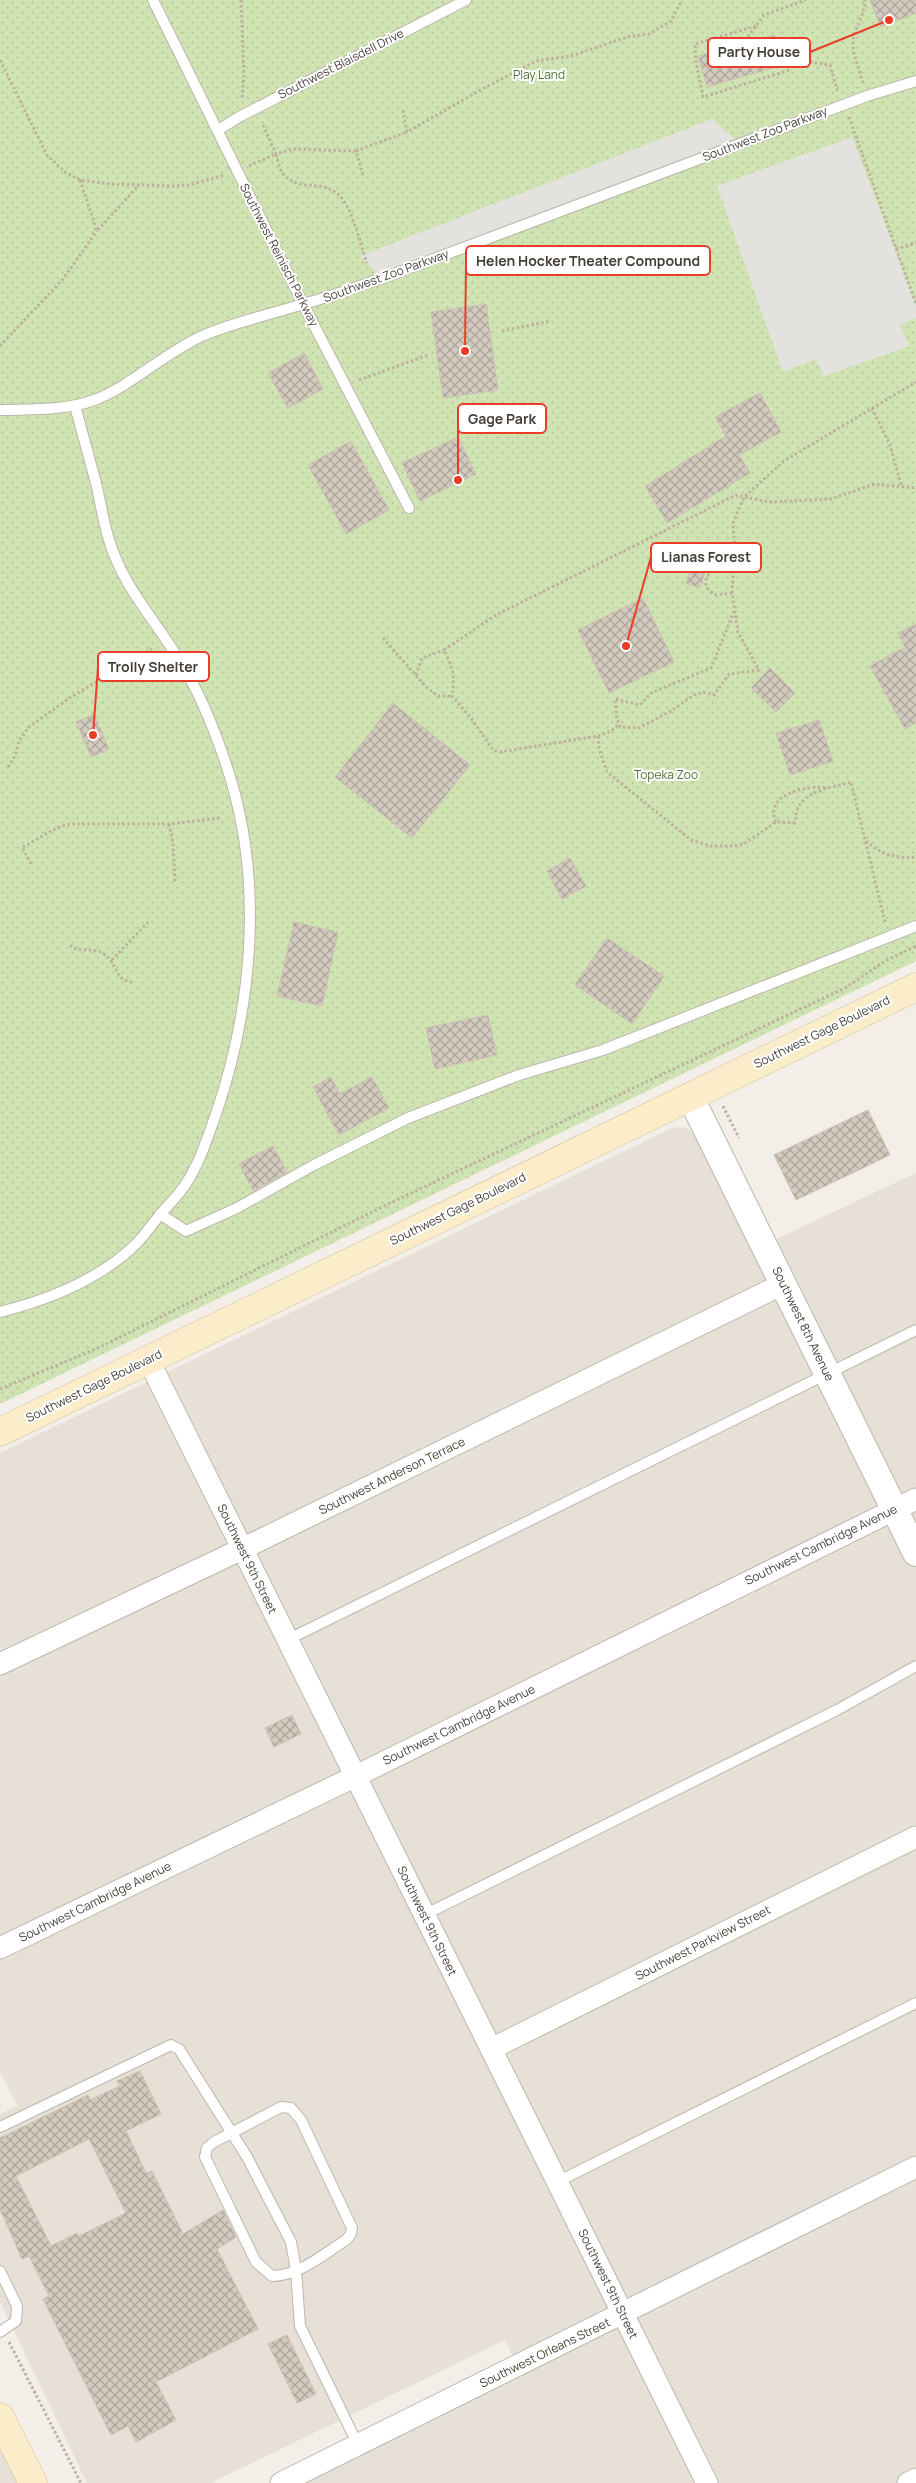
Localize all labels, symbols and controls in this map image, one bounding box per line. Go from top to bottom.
street label: Southwest Blaisdell Drive [275,24,407,103]
callout: Party House [708,38,810,67]
text: Party House [718,42,800,61]
park label: Play Land [513,66,565,83]
street label: Southwest Zoo Parkway [700,102,830,165]
street label: Southwest Reinisch Parkway [236,180,323,330]
street label: Southwest Zoo Parkway [321,245,452,306]
callout: Helen Hocker Theater Compound [466,246,710,275]
text: Helen Hocker Theater Compound [476,251,700,270]
callout: Gage Park [458,404,546,433]
text: Gage Park [468,409,537,428]
callout: Lianas Forest [651,543,761,572]
text: Lianas Forest [661,547,751,566]
callout: Trolly Shelter [98,652,209,681]
text: Trolly Shelter [108,657,199,676]
park label: Topeka Zoo [634,766,698,783]
street label: Southwest Gage Boulevard [751,991,893,1072]
street label: Southwest Gage Boulevard [387,1168,529,1249]
street label: Southwest 8th Avenue [768,1264,839,1384]
street label: Southwest Gage Boulevard [23,1345,165,1426]
street label: Southwest Anderson Terrace [316,1433,468,1518]
street label: Southwest Cambridge Avenue [742,1500,900,1589]
street label: Southwest 9th Street [213,1501,281,1617]
street label: Southwest Cambridge Avenue [380,1680,538,1769]
street label: Southwest Cambridge Avenue [16,1857,174,1946]
street label: Southwest 9th Street [393,1863,461,1979]
street label: Southwest Parkview Street [632,1901,773,1984]
street label: Southwest 9th Street [574,2226,642,2342]
street label: Southwest Orleans Street [477,2313,613,2392]

